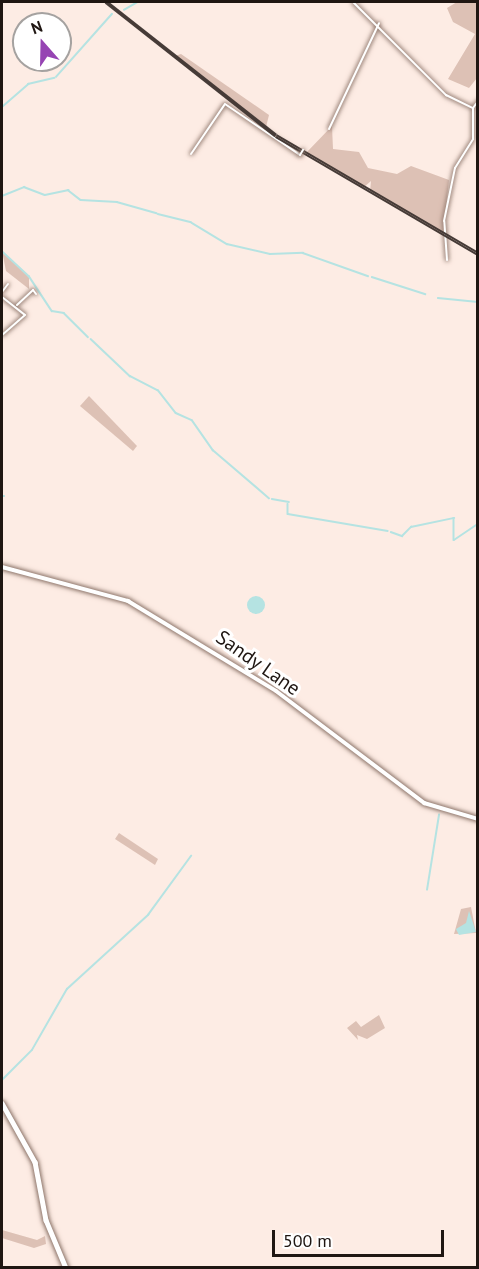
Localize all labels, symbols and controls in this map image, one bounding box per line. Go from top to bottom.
north arrow [12,12,72,72]
text: N [28,16,45,38]
street label: Sandy Lane [211,625,305,701]
scale bar [275,1218,448,1256]
text: 500 m [283,1229,332,1252]

